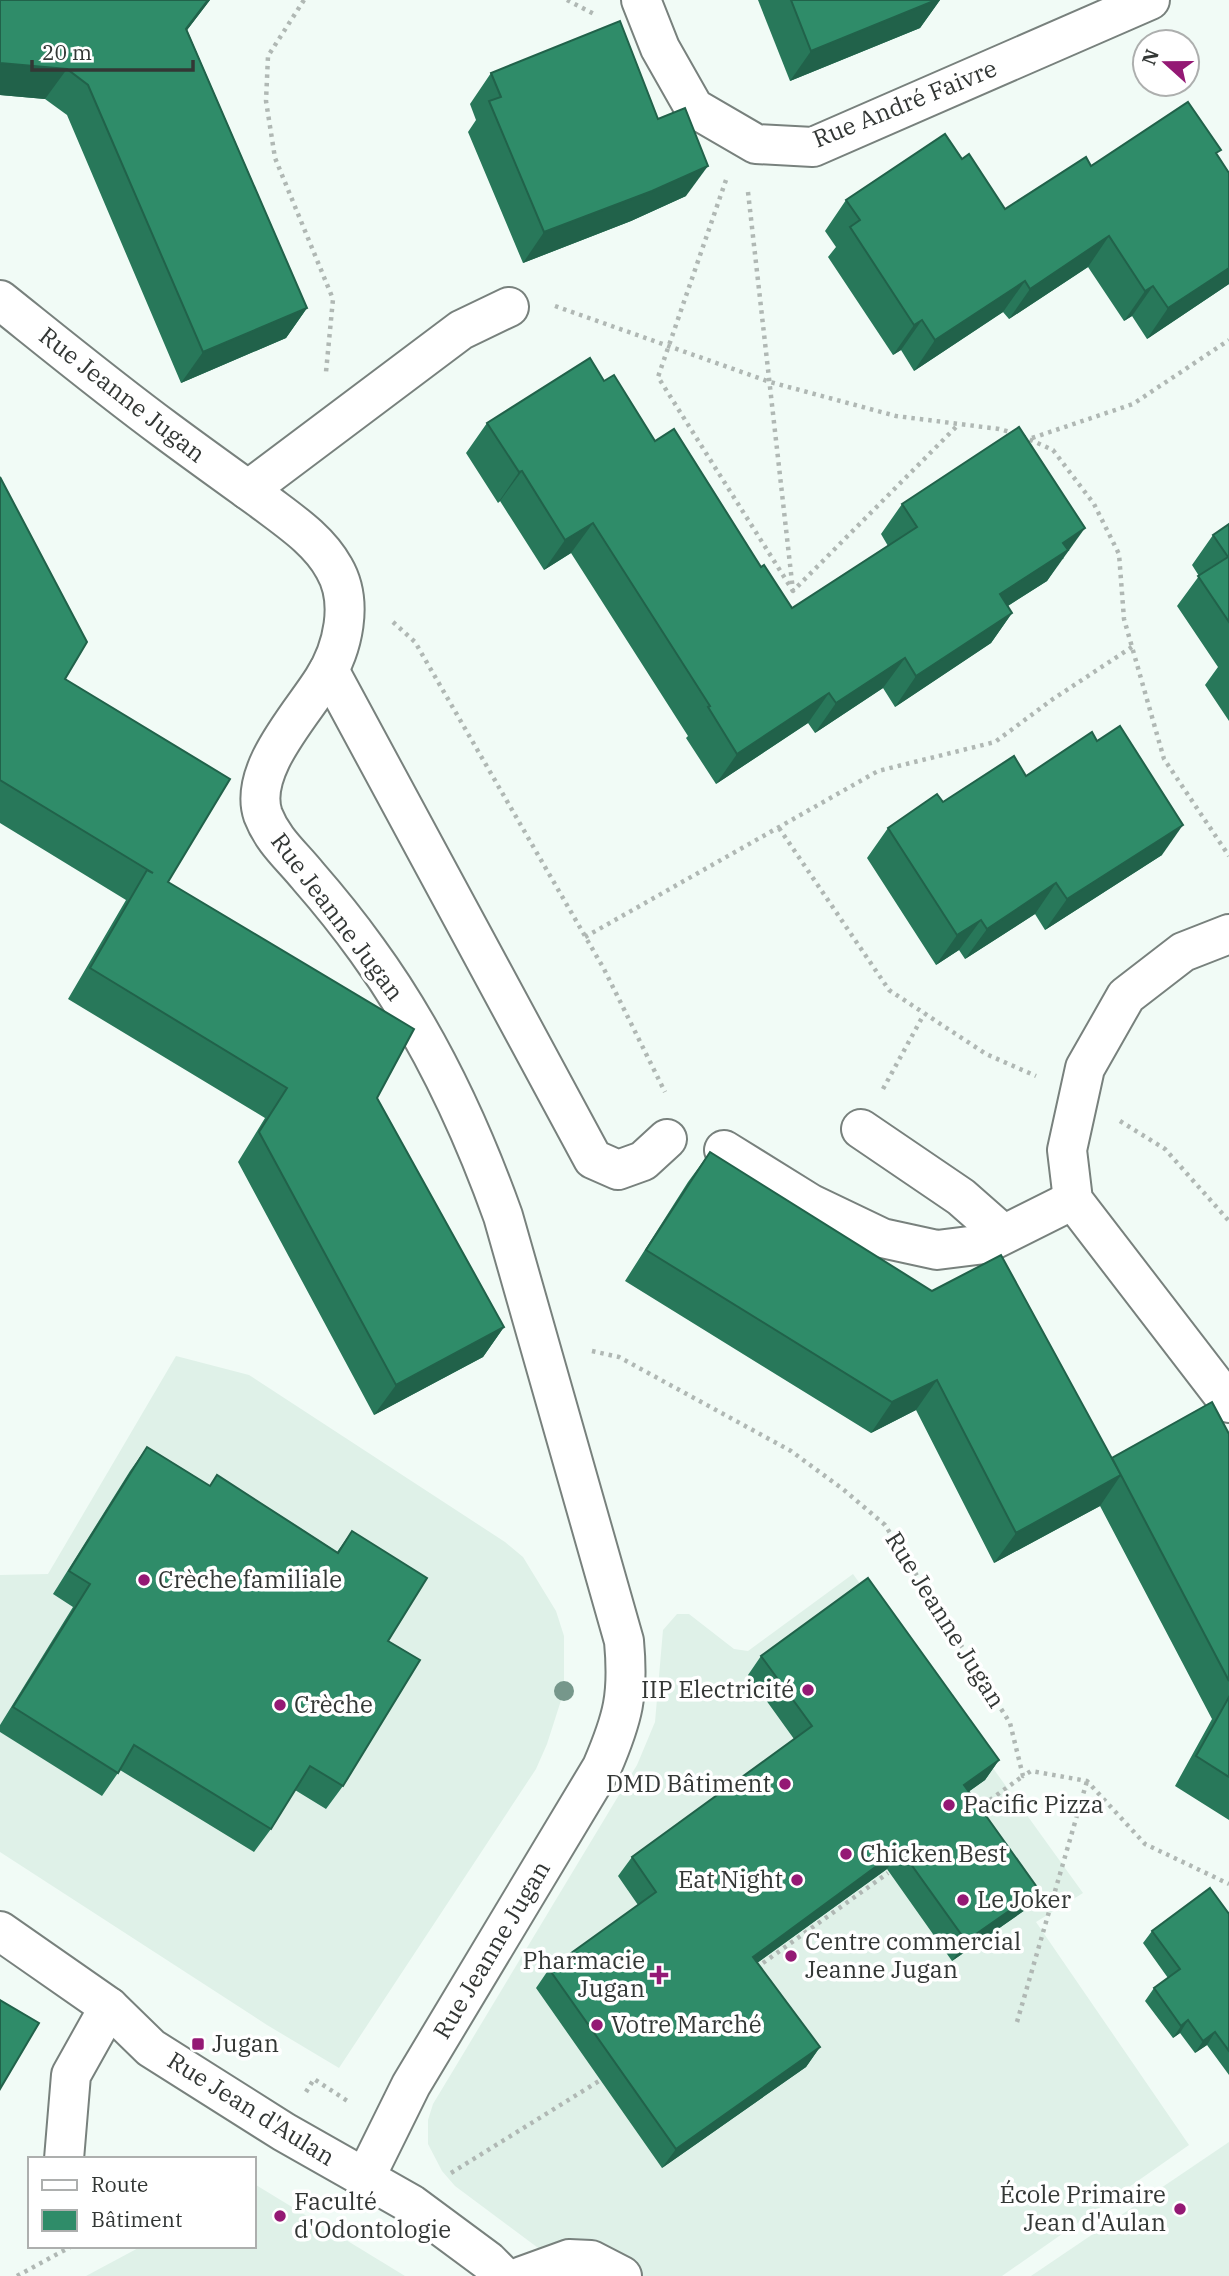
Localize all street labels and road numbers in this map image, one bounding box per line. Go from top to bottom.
street label: Rue André Faivre [808,52,1001,155]
street label: Rue Jeanne Jugan [33,319,212,469]
street label: Rue Jeanne Jugan [264,826,412,1007]
street label: Rue Jeanne Jugan [879,1525,1013,1714]
street label: Rue Jeanne Jugan [425,1854,557,2045]
street label: Rue Jean d'Aulan [162,2044,341,2173]

